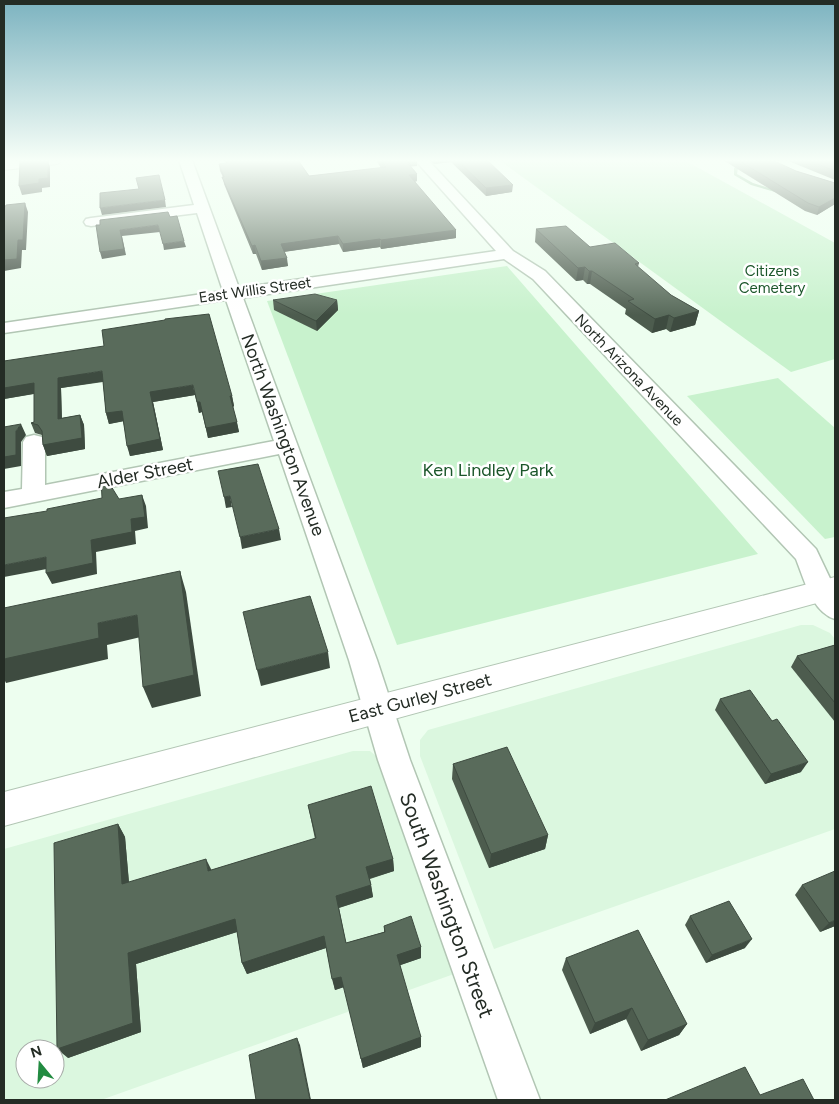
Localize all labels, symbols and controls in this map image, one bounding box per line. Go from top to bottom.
park label: Citizens Cemetery [739,262,805,297]
street label: East Willis Street [198,273,313,307]
street label: North Arizona Avenue [571,310,687,430]
street label: North Washington Avenue [236,331,330,539]
street label: Alder Street [95,453,195,493]
park label: Ken Lindley Park [423,459,554,481]
street label: East Gurley Street [346,668,494,728]
street label: South Washington Street [395,789,499,1021]
north arrow [15,1039,65,1089]
text: N [28,1042,44,1062]

